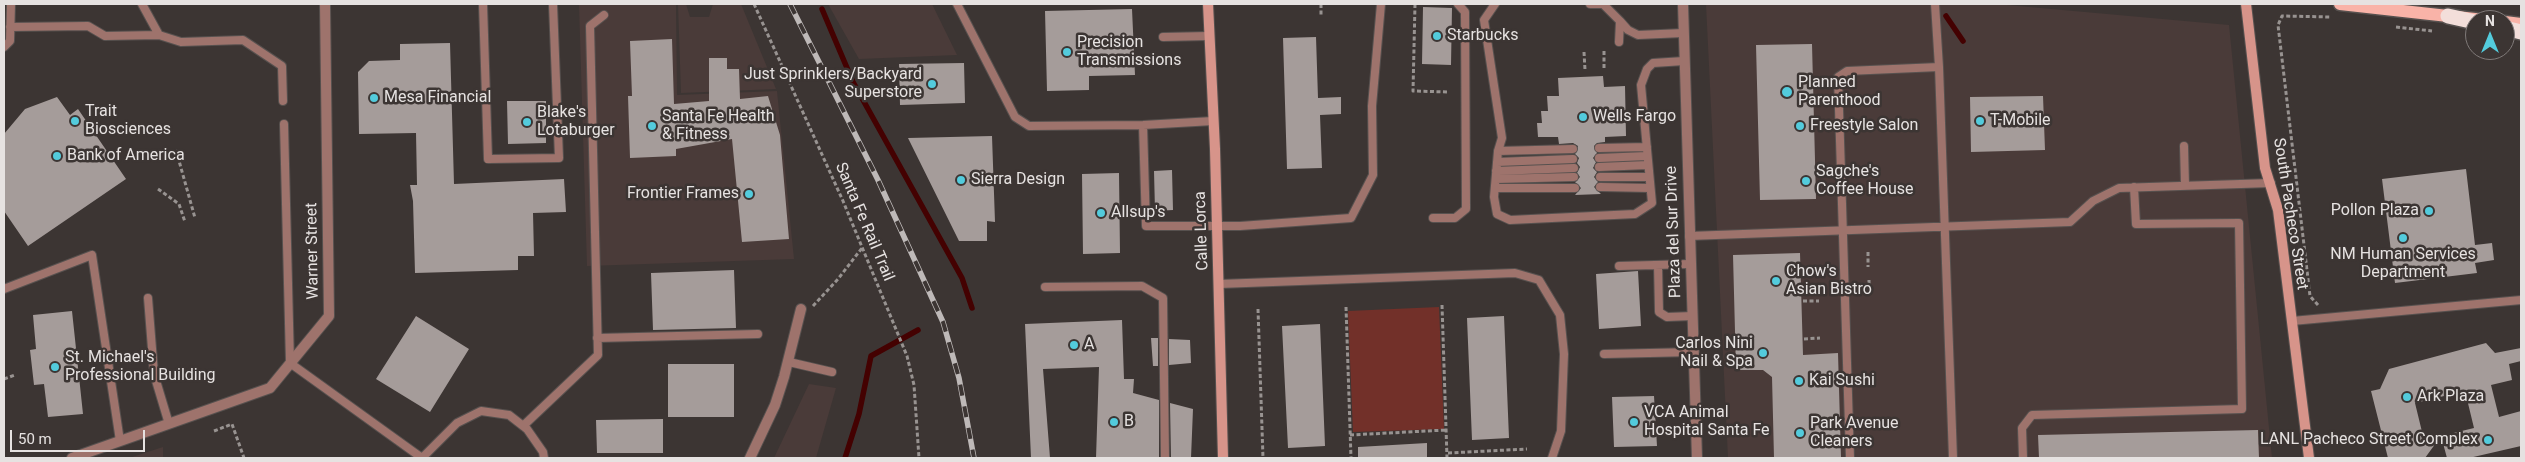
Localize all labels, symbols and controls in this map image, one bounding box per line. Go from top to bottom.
north arrow [2465,10,2515,60]
text: N [2485,13,2495,29]
place label: Starbucks [1447,26,1518,46]
marker: Starbucks [1431,30,1443,42]
place label: Precision Transmissions [1077,33,1181,71]
marker: Precision Transmissions [1061,46,1073,58]
place label: Just Sprinklers/Backyard Superstore [744,65,922,103]
place label: Planned Parenthood [1798,73,1881,111]
marker: Just Sprinklers/Backyard Superstore [926,78,938,90]
marker: Planned Parenthood [1780,85,1794,99]
place label: Mesa Financial [384,88,491,108]
marker: Mesa Financial [368,92,380,104]
place label: Trait Biosciences [85,102,171,140]
place label: Blake's Lotaburger [537,103,615,141]
place label: Santa Fe Health & Fitness [662,107,775,145]
place label: Wells Fargo [1593,107,1676,127]
marker: Wells Fargo [1577,111,1589,123]
place label: T-Mobile [1990,111,2050,131]
marker: Trait Biosciences [69,115,81,127]
marker: T-Mobile [1974,115,1986,127]
marker: Blake's Lotaburger [521,116,533,128]
place label: Freestyle Salon [1810,116,1918,136]
marker: Santa Fe Health & Fitness [646,120,658,132]
marker: Freestyle Salon [1794,120,1806,132]
street label: South Pacheco Street [2269,137,2311,291]
place label: Bank of America [67,146,185,166]
marker: Bank of America [51,150,63,162]
street label: Santa Fe Rail Trail [830,160,898,284]
place label: Sagche's Coffee House [1816,162,1914,200]
street label: Plaza del Sur Drive [1662,166,1686,298]
place label: Sierra Design [971,170,1065,190]
marker: Sierra Design [955,174,967,186]
marker: Sagche's Coffee House [1800,175,1812,187]
place label: Frontier Frames [627,184,739,204]
marker: Frontier Frames [743,188,755,200]
street label: Calle Lorca [1191,191,1213,271]
place label: Pollon Plaza [2331,201,2419,221]
street label: Warner Street [303,202,323,300]
place label: Allsup's [1111,203,1165,223]
marker: Pollon Plaza [2423,205,2435,217]
marker: Allsup's [1095,207,1107,219]
marker: NM Human Services Department [2397,232,2409,244]
place label: NM Human Services Department [2330,245,2476,283]
place label: Chow's Asian Bistro [1786,262,1872,300]
marker: Chow's Asian Bistro [1770,275,1782,287]
place label: Carlos Nini Nail & Spa [1675,334,1753,372]
place label: A [1084,335,1094,355]
marker: A [1068,339,1080,351]
marker: Carlos Nini Nail & Spa [1757,347,1769,359]
place label: St. Michael's Professional Building [65,348,216,386]
marker: St. Michael's Professional Building [49,361,61,373]
place label: Kai Sushi [1809,371,1875,391]
marker: Kai Sushi [1793,375,1805,387]
place label: Ark Plaza [2417,387,2484,407]
marker: Ark Plaza [2401,391,2413,403]
place label: VCA Animal Hospital Santa Fe [1644,403,1770,441]
place label: B [1124,412,1134,432]
place label: Park Avenue Cleaners [1810,414,1899,452]
marker: B [1108,416,1120,428]
marker: VCA Animal Hospital Santa Fe [1628,416,1640,428]
scale bar [12,420,148,452]
marker: Park Avenue Cleaners [1794,427,1806,439]
text: 50 m [18,430,52,448]
place label: LANL Pacheco Street Complex [2260,430,2478,450]
marker: LANL Pacheco Street Complex [2482,434,2494,446]

